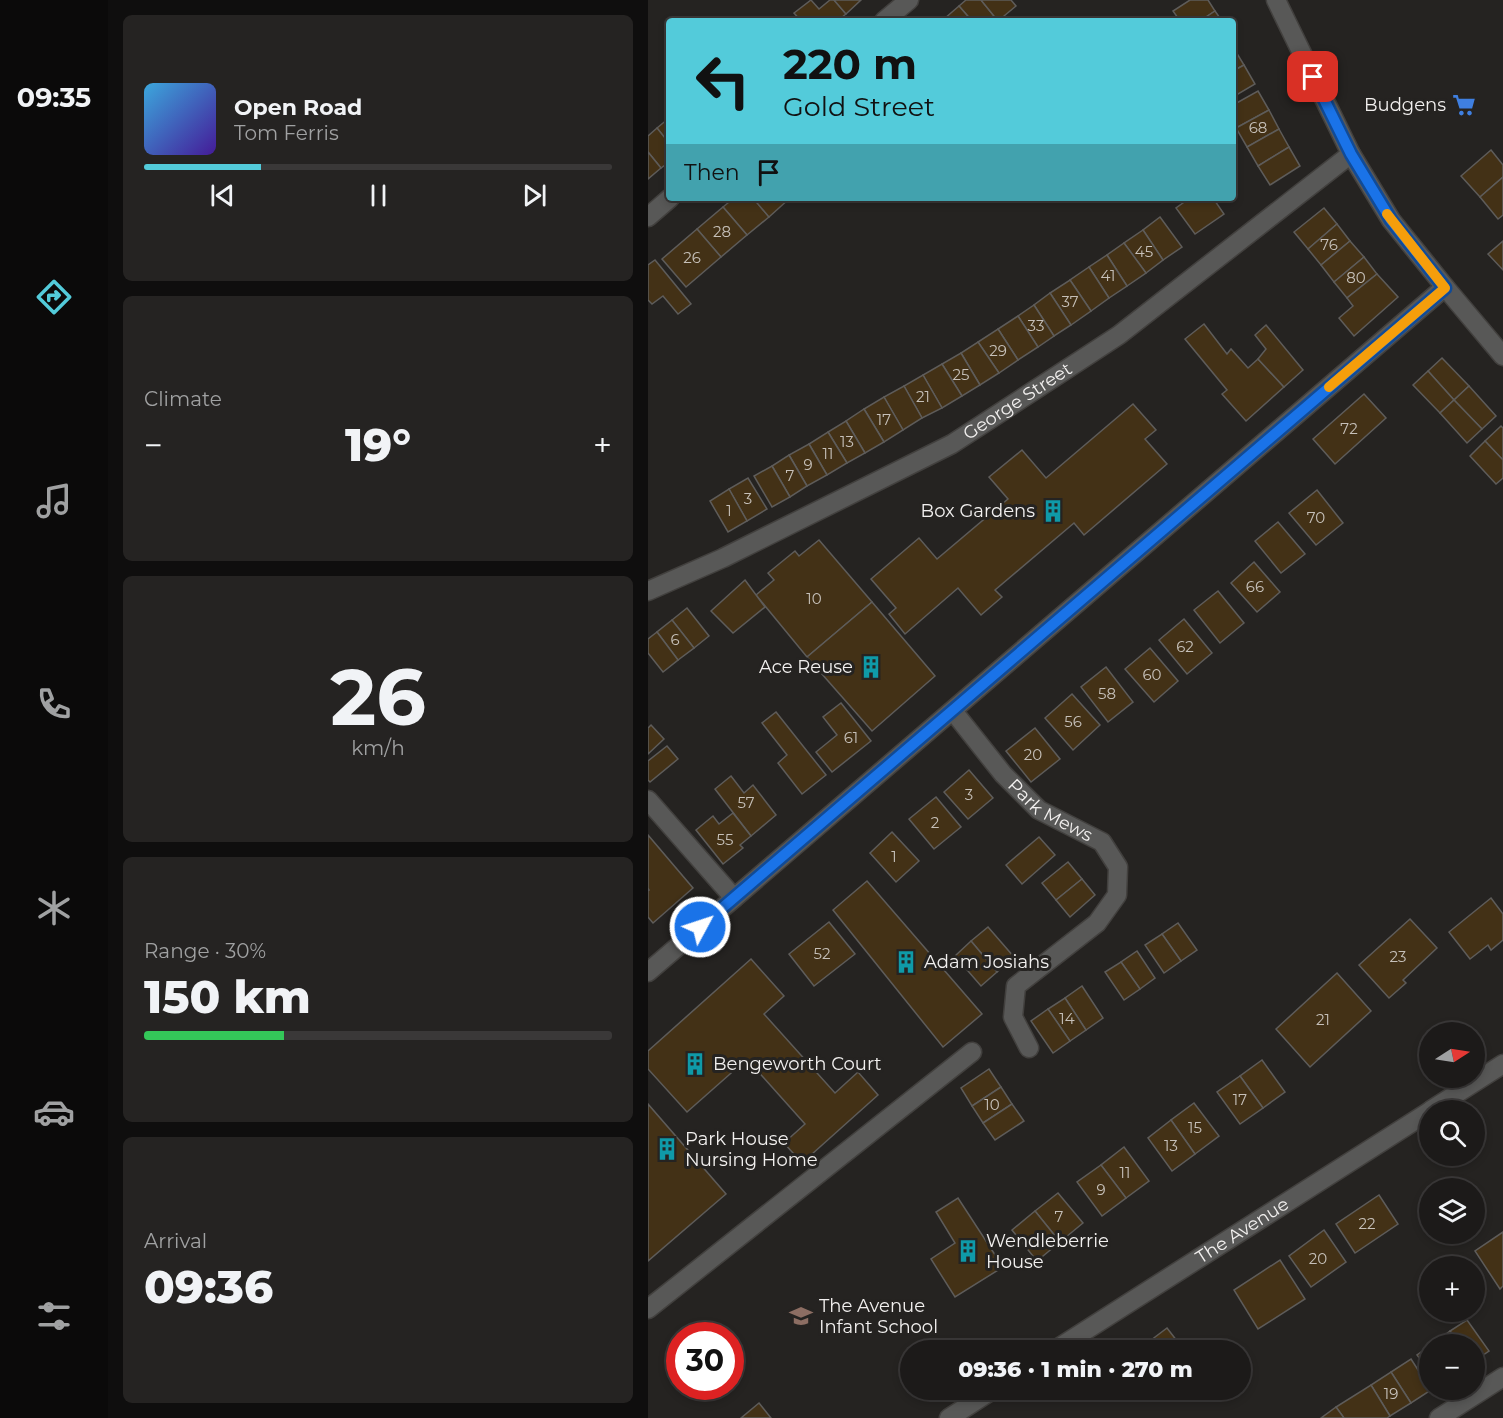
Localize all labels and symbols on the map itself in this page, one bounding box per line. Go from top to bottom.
pin [1287,51,1338,102]
supermarket icon: Budgens [1451,92,1477,118]
place label: Budgens [1364,94,1446,116]
house number: 68 [1249,118,1267,137]
house number: 28 [713,222,731,241]
house number: 76 [1320,235,1338,254]
house number: 45 [1135,242,1153,261]
house number: 26 [683,248,701,267]
house number: 41 [1101,266,1115,285]
house number: 80 [1346,268,1366,287]
house number: 37 [1061,292,1079,311]
house number: 33 [1028,316,1044,335]
house number: 29 [989,341,1007,360]
street label: George Street [959,358,1076,445]
house number: 25 [952,365,970,384]
house number: 21 [916,387,930,406]
house number: 17 [877,410,891,429]
house number: 72 [1340,419,1358,438]
house number: 13 [840,432,854,451]
house number: 11 [823,444,833,463]
house number: 9 [803,455,813,474]
house number: 7 [786,466,795,485]
house number: 3 [744,489,752,508]
building icon: Box Gardens [1040,498,1066,524]
place label: Box Gardens [921,500,1035,522]
house number: 1 [726,501,732,520]
house number: 70 [1307,508,1325,527]
house number: 66 [1246,577,1264,596]
house number: 10 [806,589,822,608]
house number: 6 [670,630,680,649]
house number: 62 [1176,637,1194,656]
building icon: Ace Reuse [858,654,884,680]
place label: Ace Reuse [759,656,853,678]
house number: 60 [1142,665,1162,684]
house number: 58 [1098,684,1116,703]
house number: 56 [1064,712,1082,731]
house number: 61 [844,728,858,747]
house number: 20 [1024,745,1042,764]
street label: Park Mews [1003,774,1097,847]
house number: 3 [965,785,973,804]
house number: 57 [737,793,755,812]
house number: 2 [931,813,939,832]
house number: 55 [717,830,733,849]
house number: 1 [891,847,897,866]
position arrow [668,895,732,959]
house number: 52 [814,944,830,963]
house number: 23 [1390,947,1406,966]
building icon: Adam Josiahs [893,949,919,975]
place label: Adam Josiahs [924,951,1049,973]
house number: 14 [1059,1009,1075,1028]
house number: 21 [1316,1010,1330,1029]
north arrow [1419,1022,1485,1088]
building icon: Bengeworth Court [682,1051,708,1077]
place label: Bengeworth Court [713,1053,882,1075]
house number: 17 [1233,1090,1247,1109]
house number: 10 [984,1095,1000,1114]
house number: 15 [1188,1118,1202,1137]
place label: Park House Nursing Home [685,1128,818,1171]
building icon: Park House Nursing Home [654,1136,680,1162]
house number: 13 [1164,1136,1178,1155]
house number: 11 [1120,1163,1130,1182]
house number: 9 [1096,1180,1106,1199]
street label: The Avenue [1192,1193,1293,1268]
house number: 7 [1055,1207,1064,1226]
house number: 22 [1358,1214,1376,1233]
place label: Wendleberrie House [986,1230,1109,1273]
building icon: Wendleberrie House [955,1238,981,1264]
house number: 20 [1309,1249,1327,1268]
place label: The Avenue Infant School [819,1295,938,1338]
school or university icon: The Avenue Infant School [788,1303,814,1329]
speed limit sign: 30 [666,1322,744,1400]
house number: 19 [1384,1384,1398,1403]

